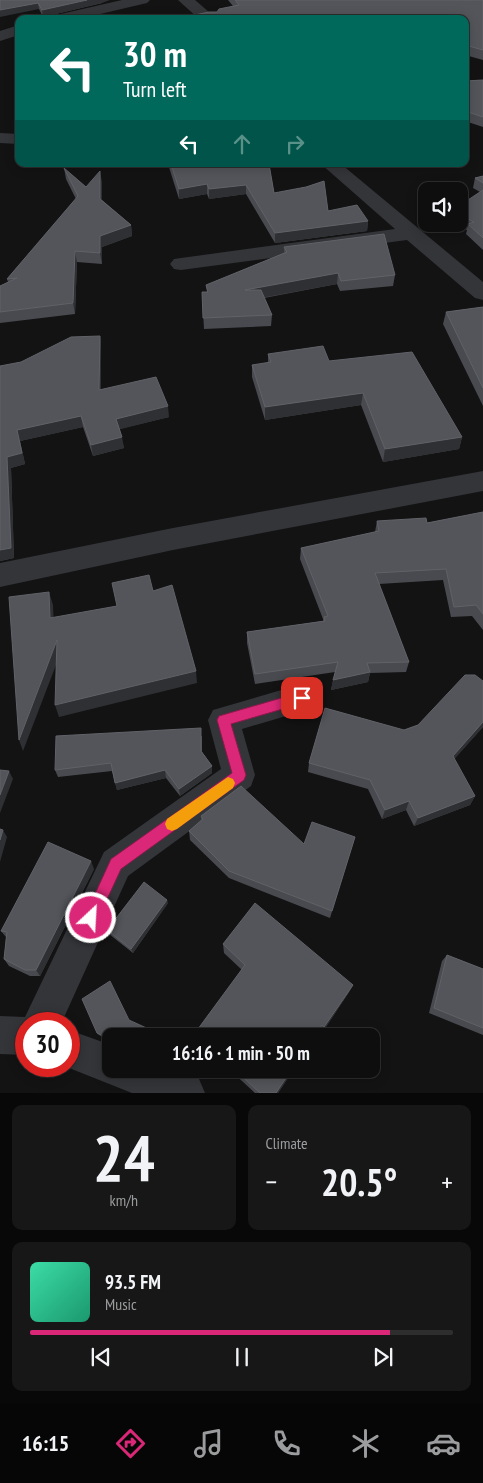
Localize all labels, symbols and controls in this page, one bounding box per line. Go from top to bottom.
text: 30 m [123,31,187,77]
icon: left [40,35,105,100]
text: Turn left [123,75,187,103]
icon: left [175,130,203,158]
icon: ahead [228,130,256,158]
icon: right [281,130,309,158]
map controls [418,182,468,232]
button: sound [418,182,468,232]
pin [281,677,323,719]
icon: arrive [288,684,316,712]
position arrow [64,891,116,943]
speed limit sign: 30 [15,1012,80,1077]
text: 16:16 · 1 min · 50 m [172,1041,310,1065]
text: 24 [93,1115,155,1199]
text: Climate [266,1133,308,1153]
text: 20.5° [321,1157,397,1206]
text: − [266,1163,277,1200]
text: + [441,1163,453,1200]
text: km/h [110,1190,138,1210]
text: 93.5 FM [105,1270,161,1294]
text: Music [105,1294,137,1314]
icon: previous [87,1343,115,1371]
icon: pause [228,1343,256,1371]
icon: next [369,1343,397,1371]
icon: directions [113,1426,148,1461]
icon: music [191,1426,226,1461]
icon: phone [269,1426,304,1461]
icon: climate [348,1426,383,1461]
icon: car [426,1426,461,1461]
text: 16:15 [22,1429,69,1457]

